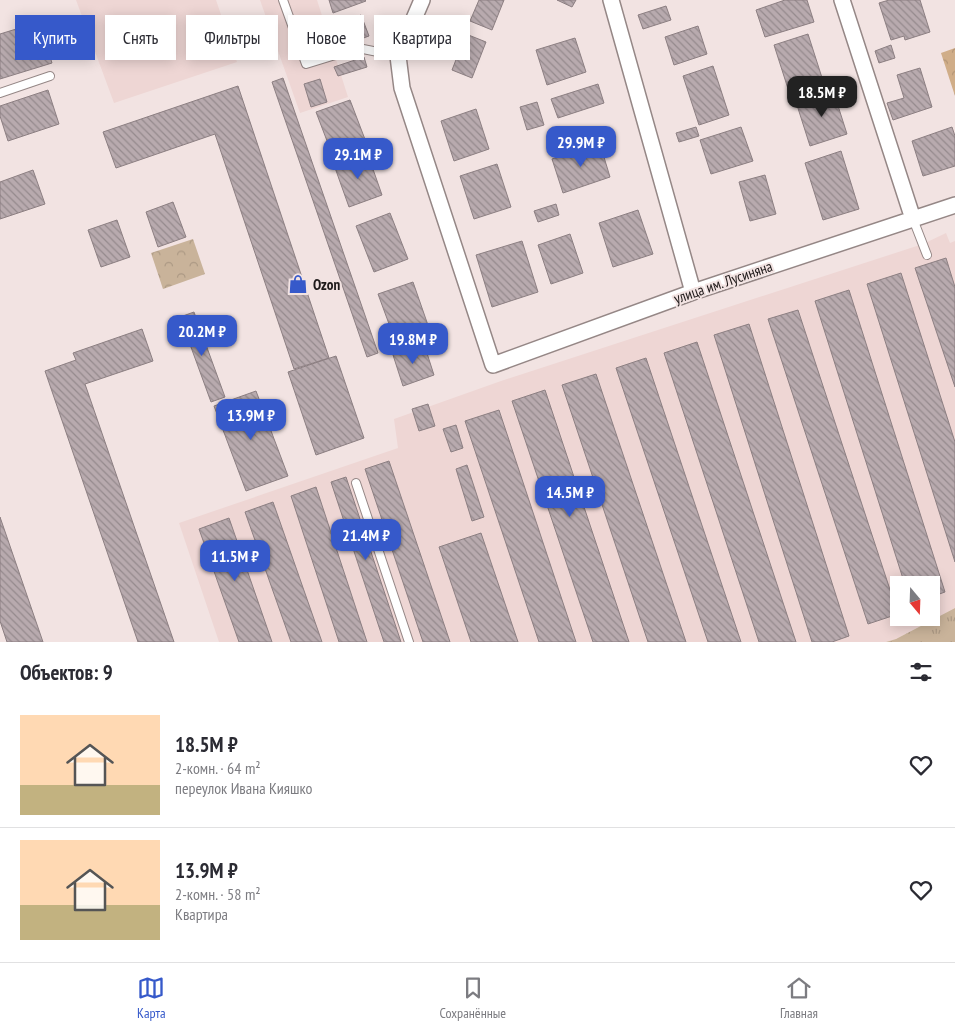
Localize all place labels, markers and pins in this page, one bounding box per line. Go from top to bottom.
pin: 18.5M ₽ [776,76,868,118]
pin: 29.9M ₽ [535,126,627,168]
pin: 29.1M ₽ [312,138,404,180]
shop icon: Ozon [287,273,309,295]
place label: Ozon [313,275,340,294]
pin: 20.2M ₽ [156,314,248,357]
pin: 19.8M ₽ [367,322,459,365]
pin: 13.9M ₽ [205,398,297,441]
pin: 14.5M ₽ [524,476,616,518]
pin: 21.4M ₽ [320,518,412,561]
pin: 11.5M ₽ [189,540,281,582]

